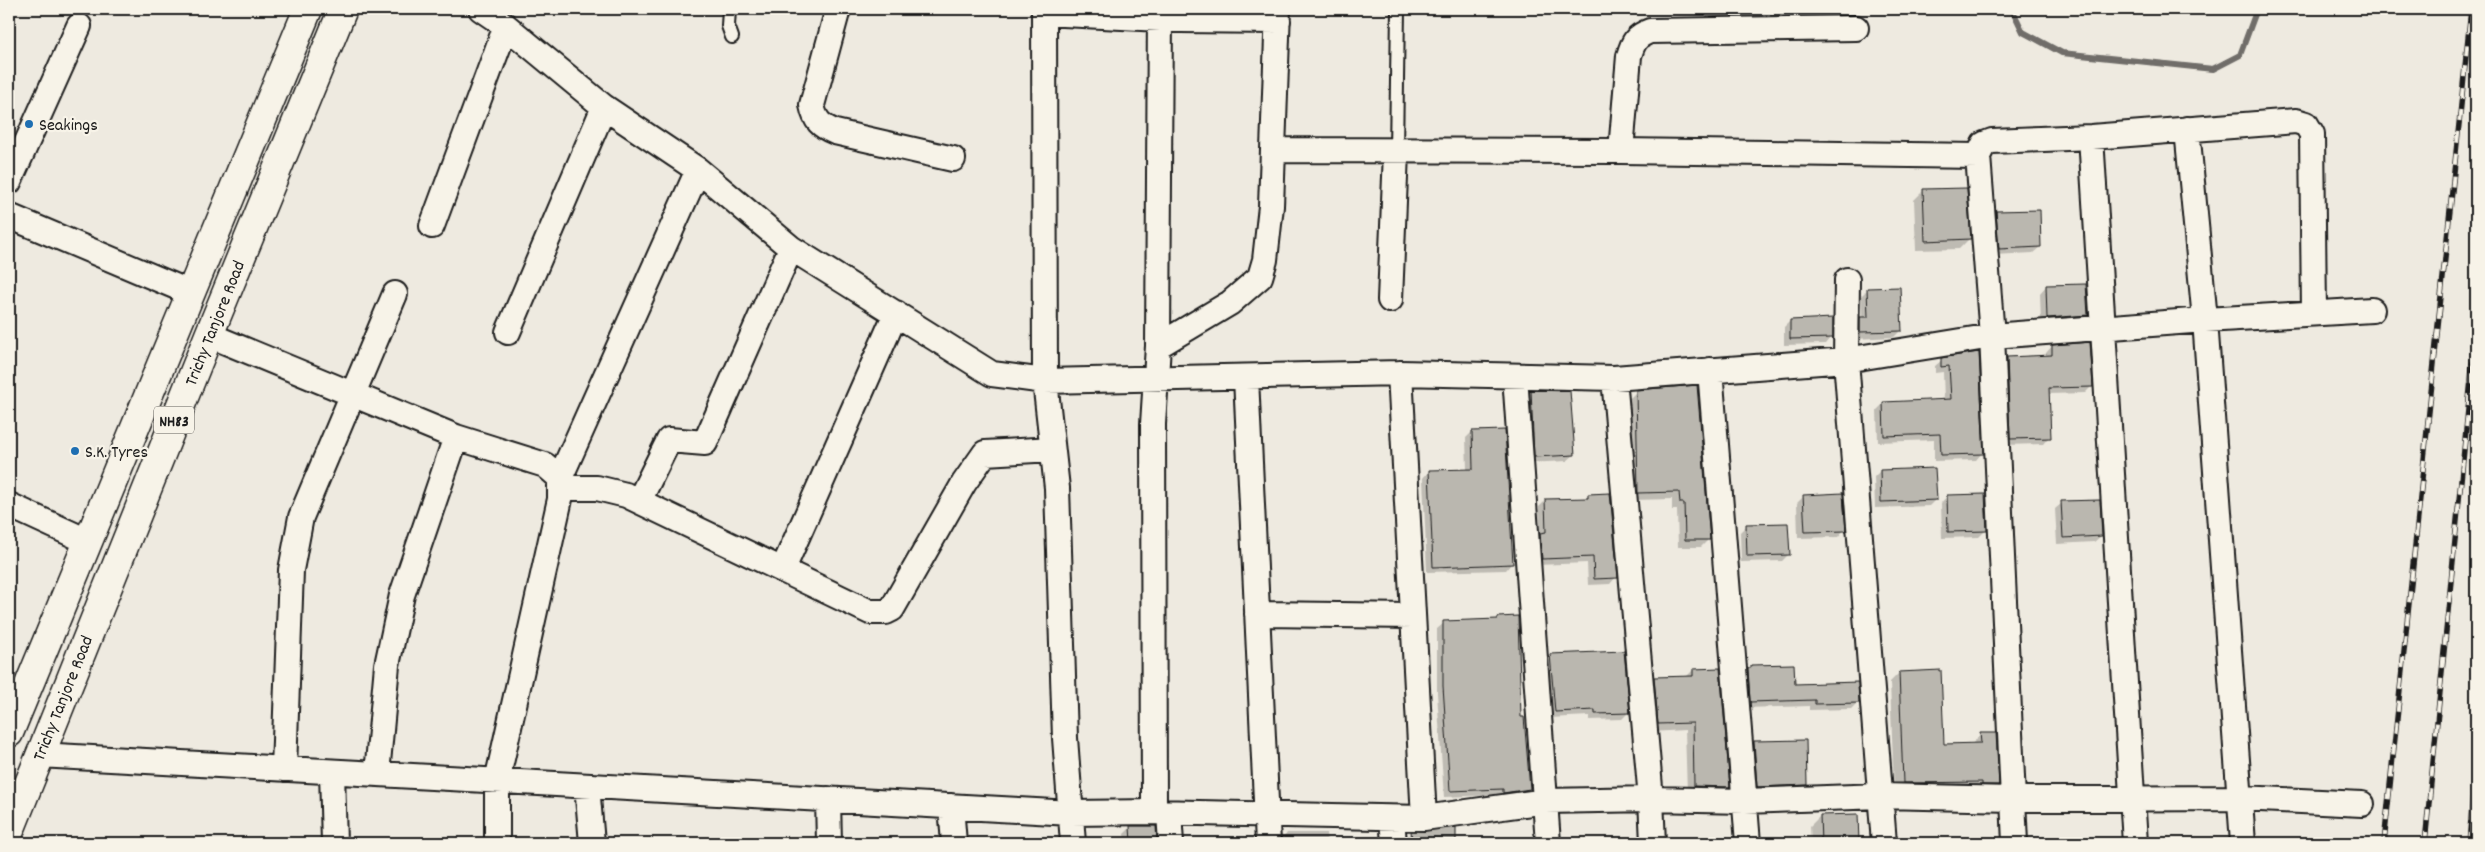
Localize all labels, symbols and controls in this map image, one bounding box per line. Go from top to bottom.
place label: Seakings [39,114,98,139]
marker: Seakings [23,118,35,130]
street label: Trichy Tanjore Road [180,258,253,390]
road number: NH83 [154,406,194,434]
place label: S.K. Tyres [85,441,148,466]
marker: S.K. Tyres [69,445,81,457]
street label: Trichy Tanjore Road [28,633,101,765]

